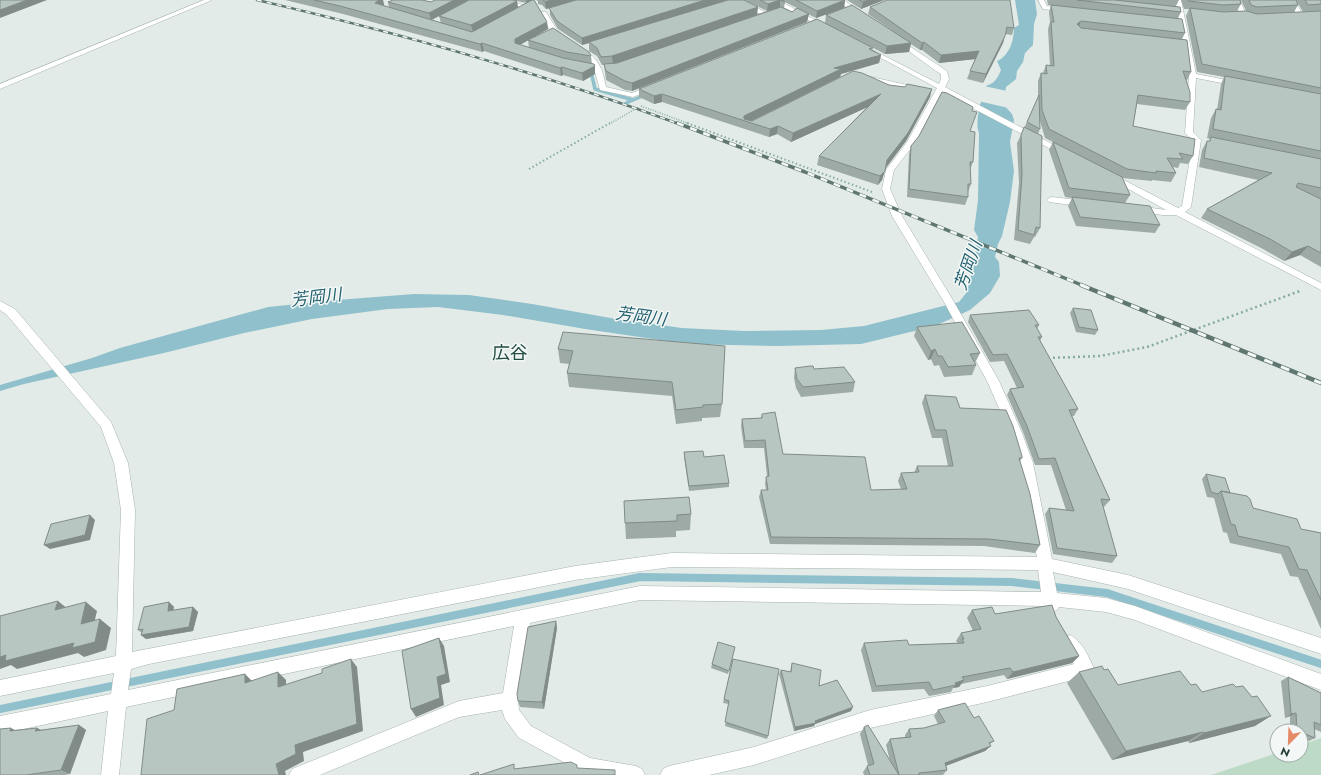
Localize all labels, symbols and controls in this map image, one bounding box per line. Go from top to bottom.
water label: 芳岡川 [948,235,988,293]
water label: 芳岡川 [289,282,345,312]
water label: 芳岡川 [614,301,670,332]
district label: 広谷 [492,340,528,366]
north arrow [1269,723,1309,763]
text: N [1278,743,1292,761]

